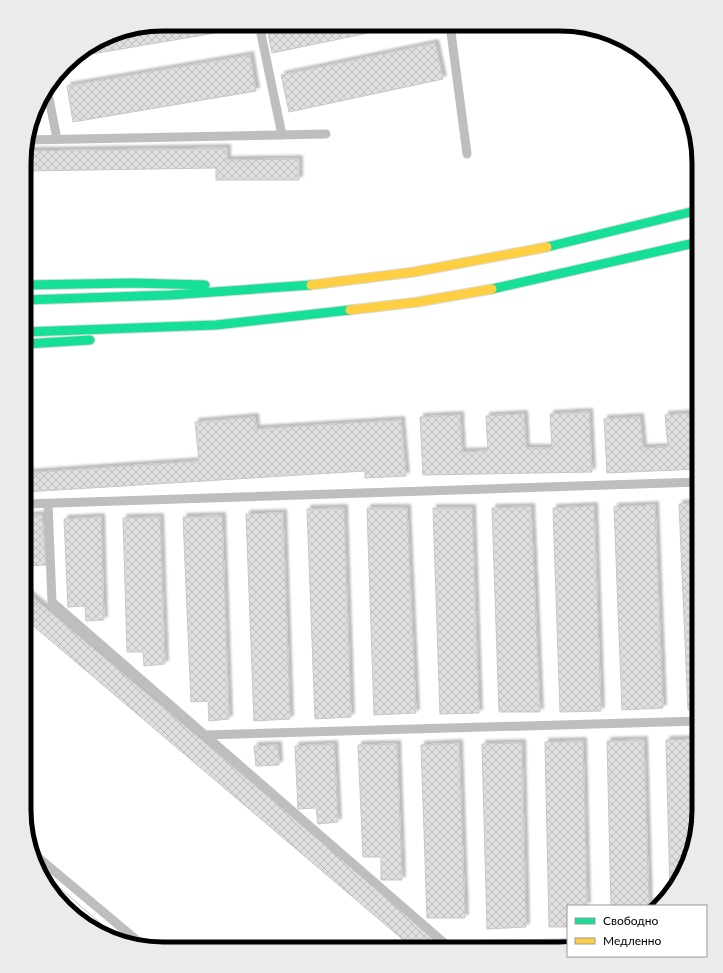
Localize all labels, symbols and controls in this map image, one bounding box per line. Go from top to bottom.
legend [567,905,707,957]
text: Свободно [603,913,659,928]
text: Медленно [603,933,662,948]

